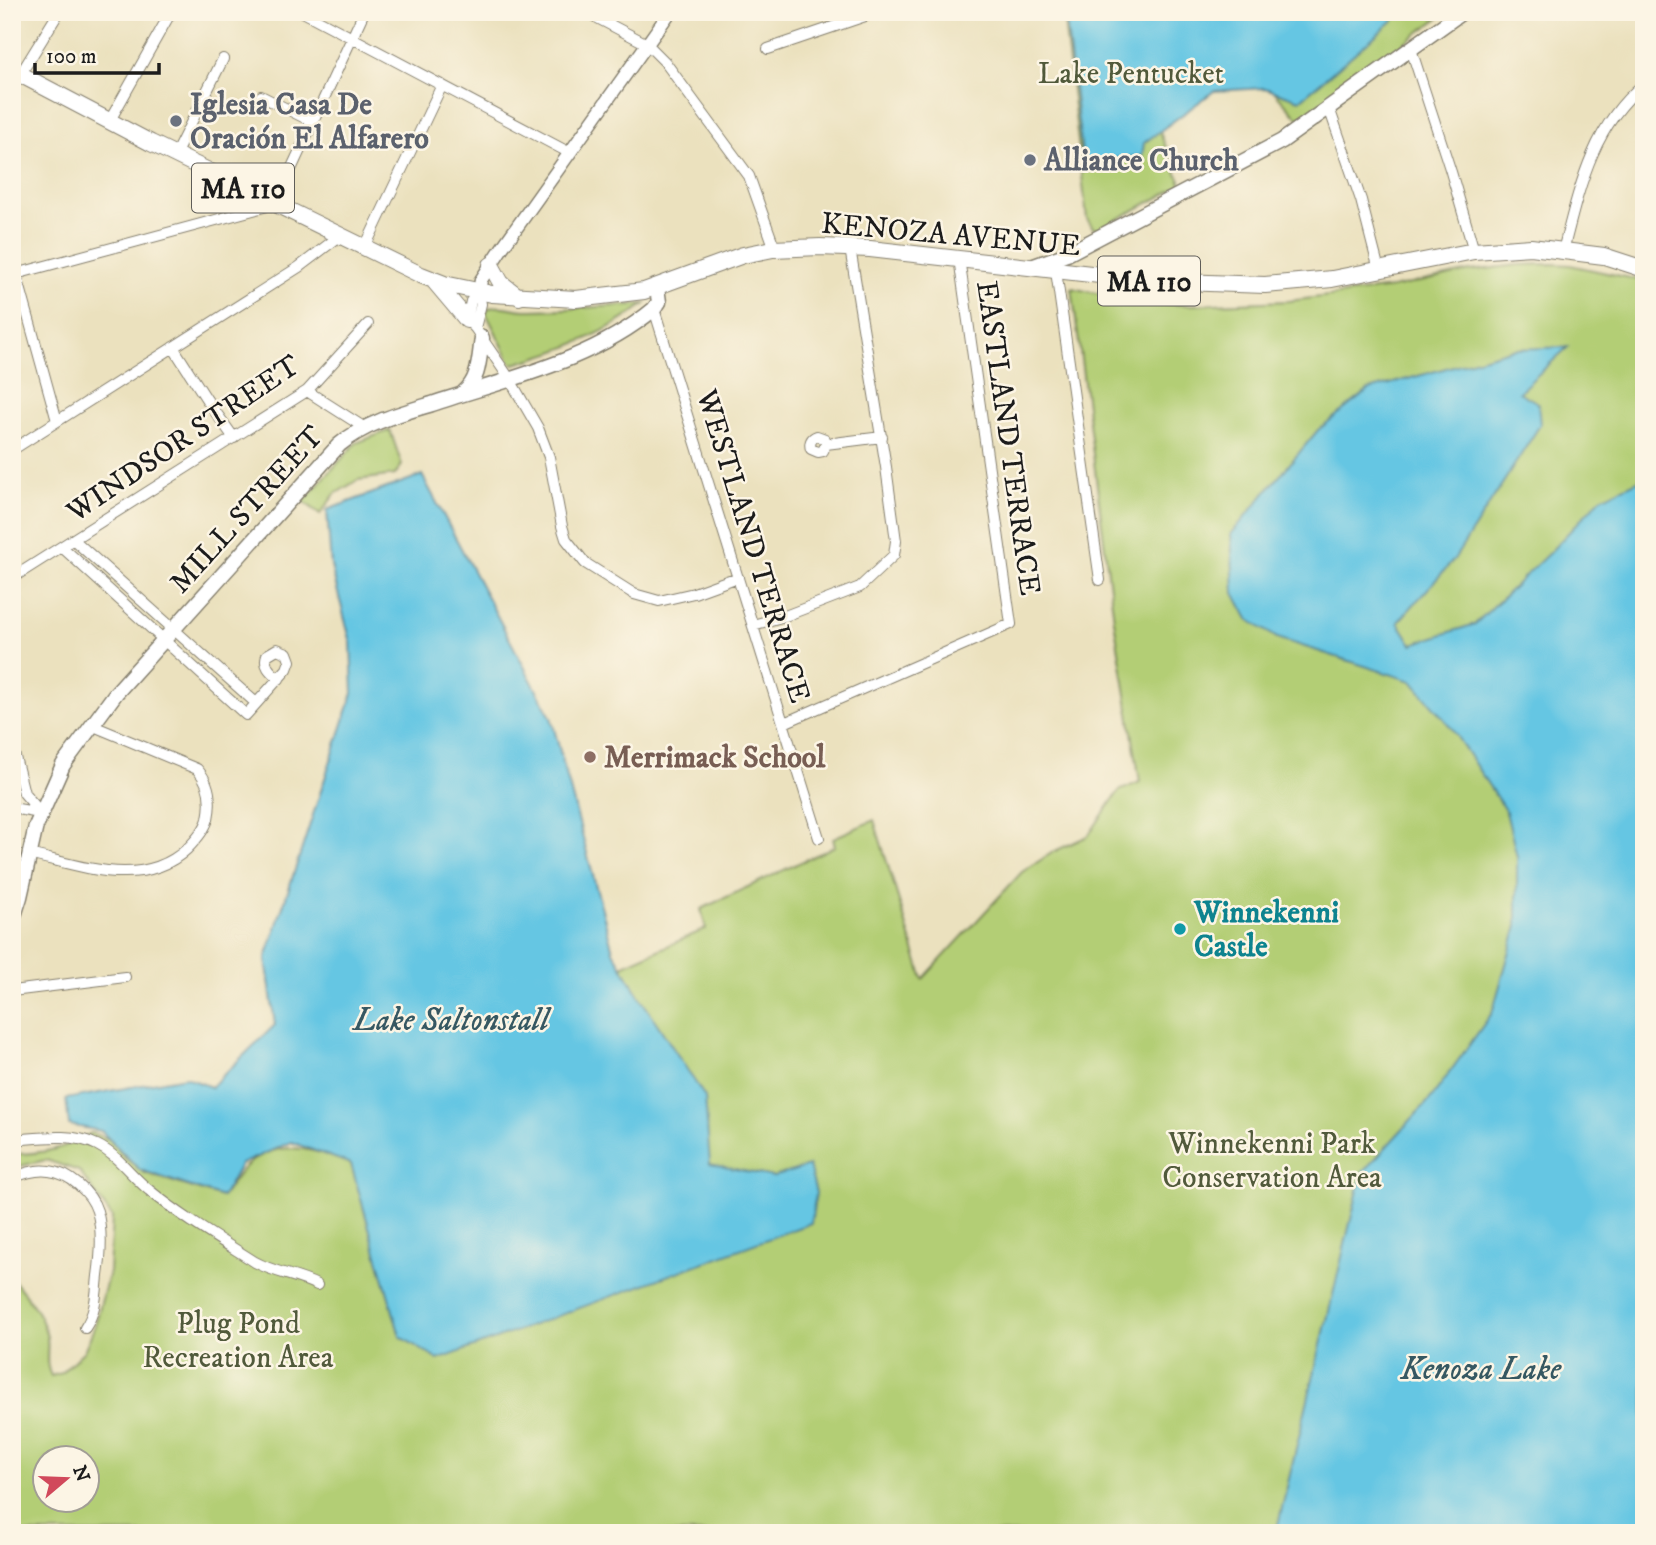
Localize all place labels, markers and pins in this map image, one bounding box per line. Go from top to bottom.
place label: Iglesia Casa De Oración El Alfarero [190,87,429,158]
marker: Iglesia Casa De Oración El Alfarero [168,113,184,129]
place label: Alliance Church [1043,143,1239,180]
marker: Alliance Church [1022,152,1038,168]
place label: Merrimack School [604,740,826,777]
marker: Merrimack School [582,749,598,765]
place label: Winnekenni Castle [1193,895,1339,966]
marker: Winnekenni Castle [1172,921,1188,937]

